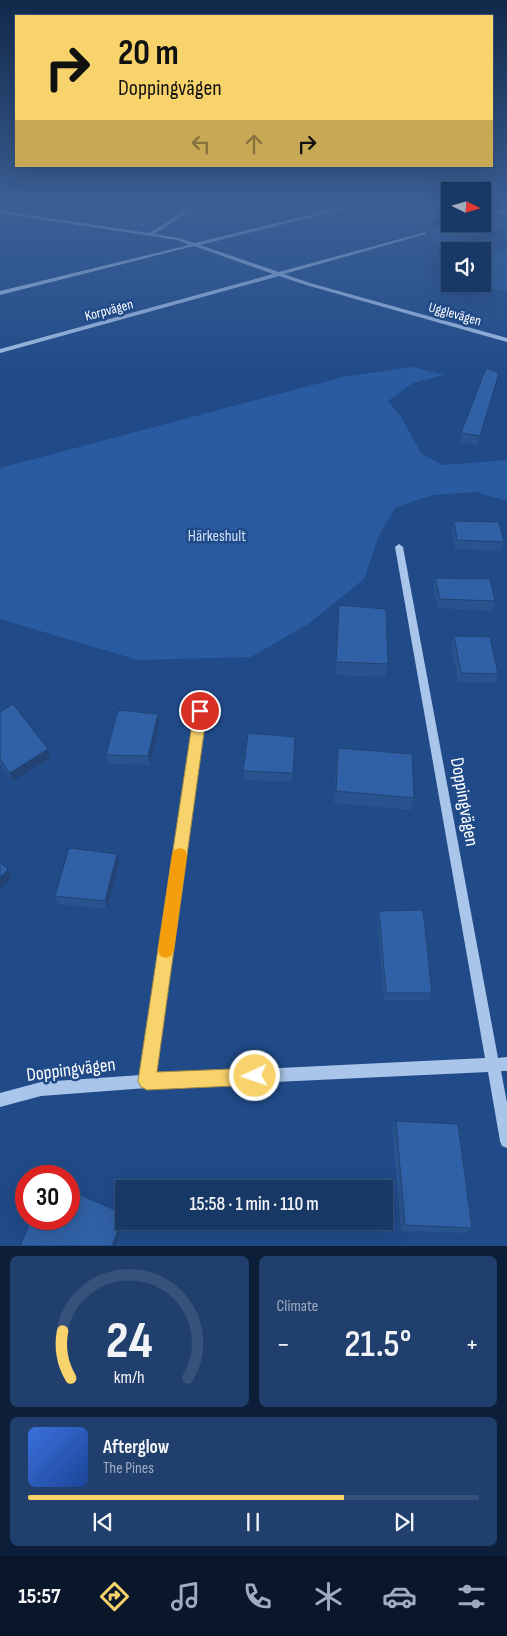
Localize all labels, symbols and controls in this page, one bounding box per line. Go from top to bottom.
text: 20 m [118,32,179,75]
icon: right [35,35,100,100]
text: Doppingvägen [118,75,222,102]
icon: left [187,130,215,158]
icon: ahead [240,130,268,158]
icon: right [293,130,321,158]
north arrow [441,182,491,232]
map controls [441,182,491,292]
button: sound [441,242,491,292]
street label: Korpvägen [83,295,135,325]
street label: Ugglevägen [427,298,483,330]
park label: Härkeshult [188,527,246,546]
pin [179,690,221,732]
icon: arrive [186,697,214,725]
street label: Doppingvägen [445,756,483,848]
position arrow [228,1049,280,1101]
street label: Doppingvägen [25,1053,117,1087]
speed limit sign: 30 [15,1165,80,1230]
text: 15:58 · 1 min · 110 m [189,1193,319,1216]
text: Climate [277,1297,318,1316]
text: 24 [106,1310,153,1373]
text: 21.5° [344,1322,411,1367]
text: − [277,1328,290,1361]
text: + [465,1328,479,1361]
text: km/h [114,1367,145,1388]
text: Afterglow [103,1436,169,1459]
text: The Pines [103,1459,154,1478]
icon: previous [89,1508,117,1536]
icon: pause [239,1508,267,1536]
icon: next [390,1508,418,1536]
icon: directions [97,1579,132,1614]
icon: music [168,1579,203,1614]
icon: phone [240,1579,275,1614]
icon: climate [311,1579,346,1614]
icon: car [382,1579,417,1614]
icon: filters [454,1579,489,1614]
text: 15:57 [18,1583,61,1610]

